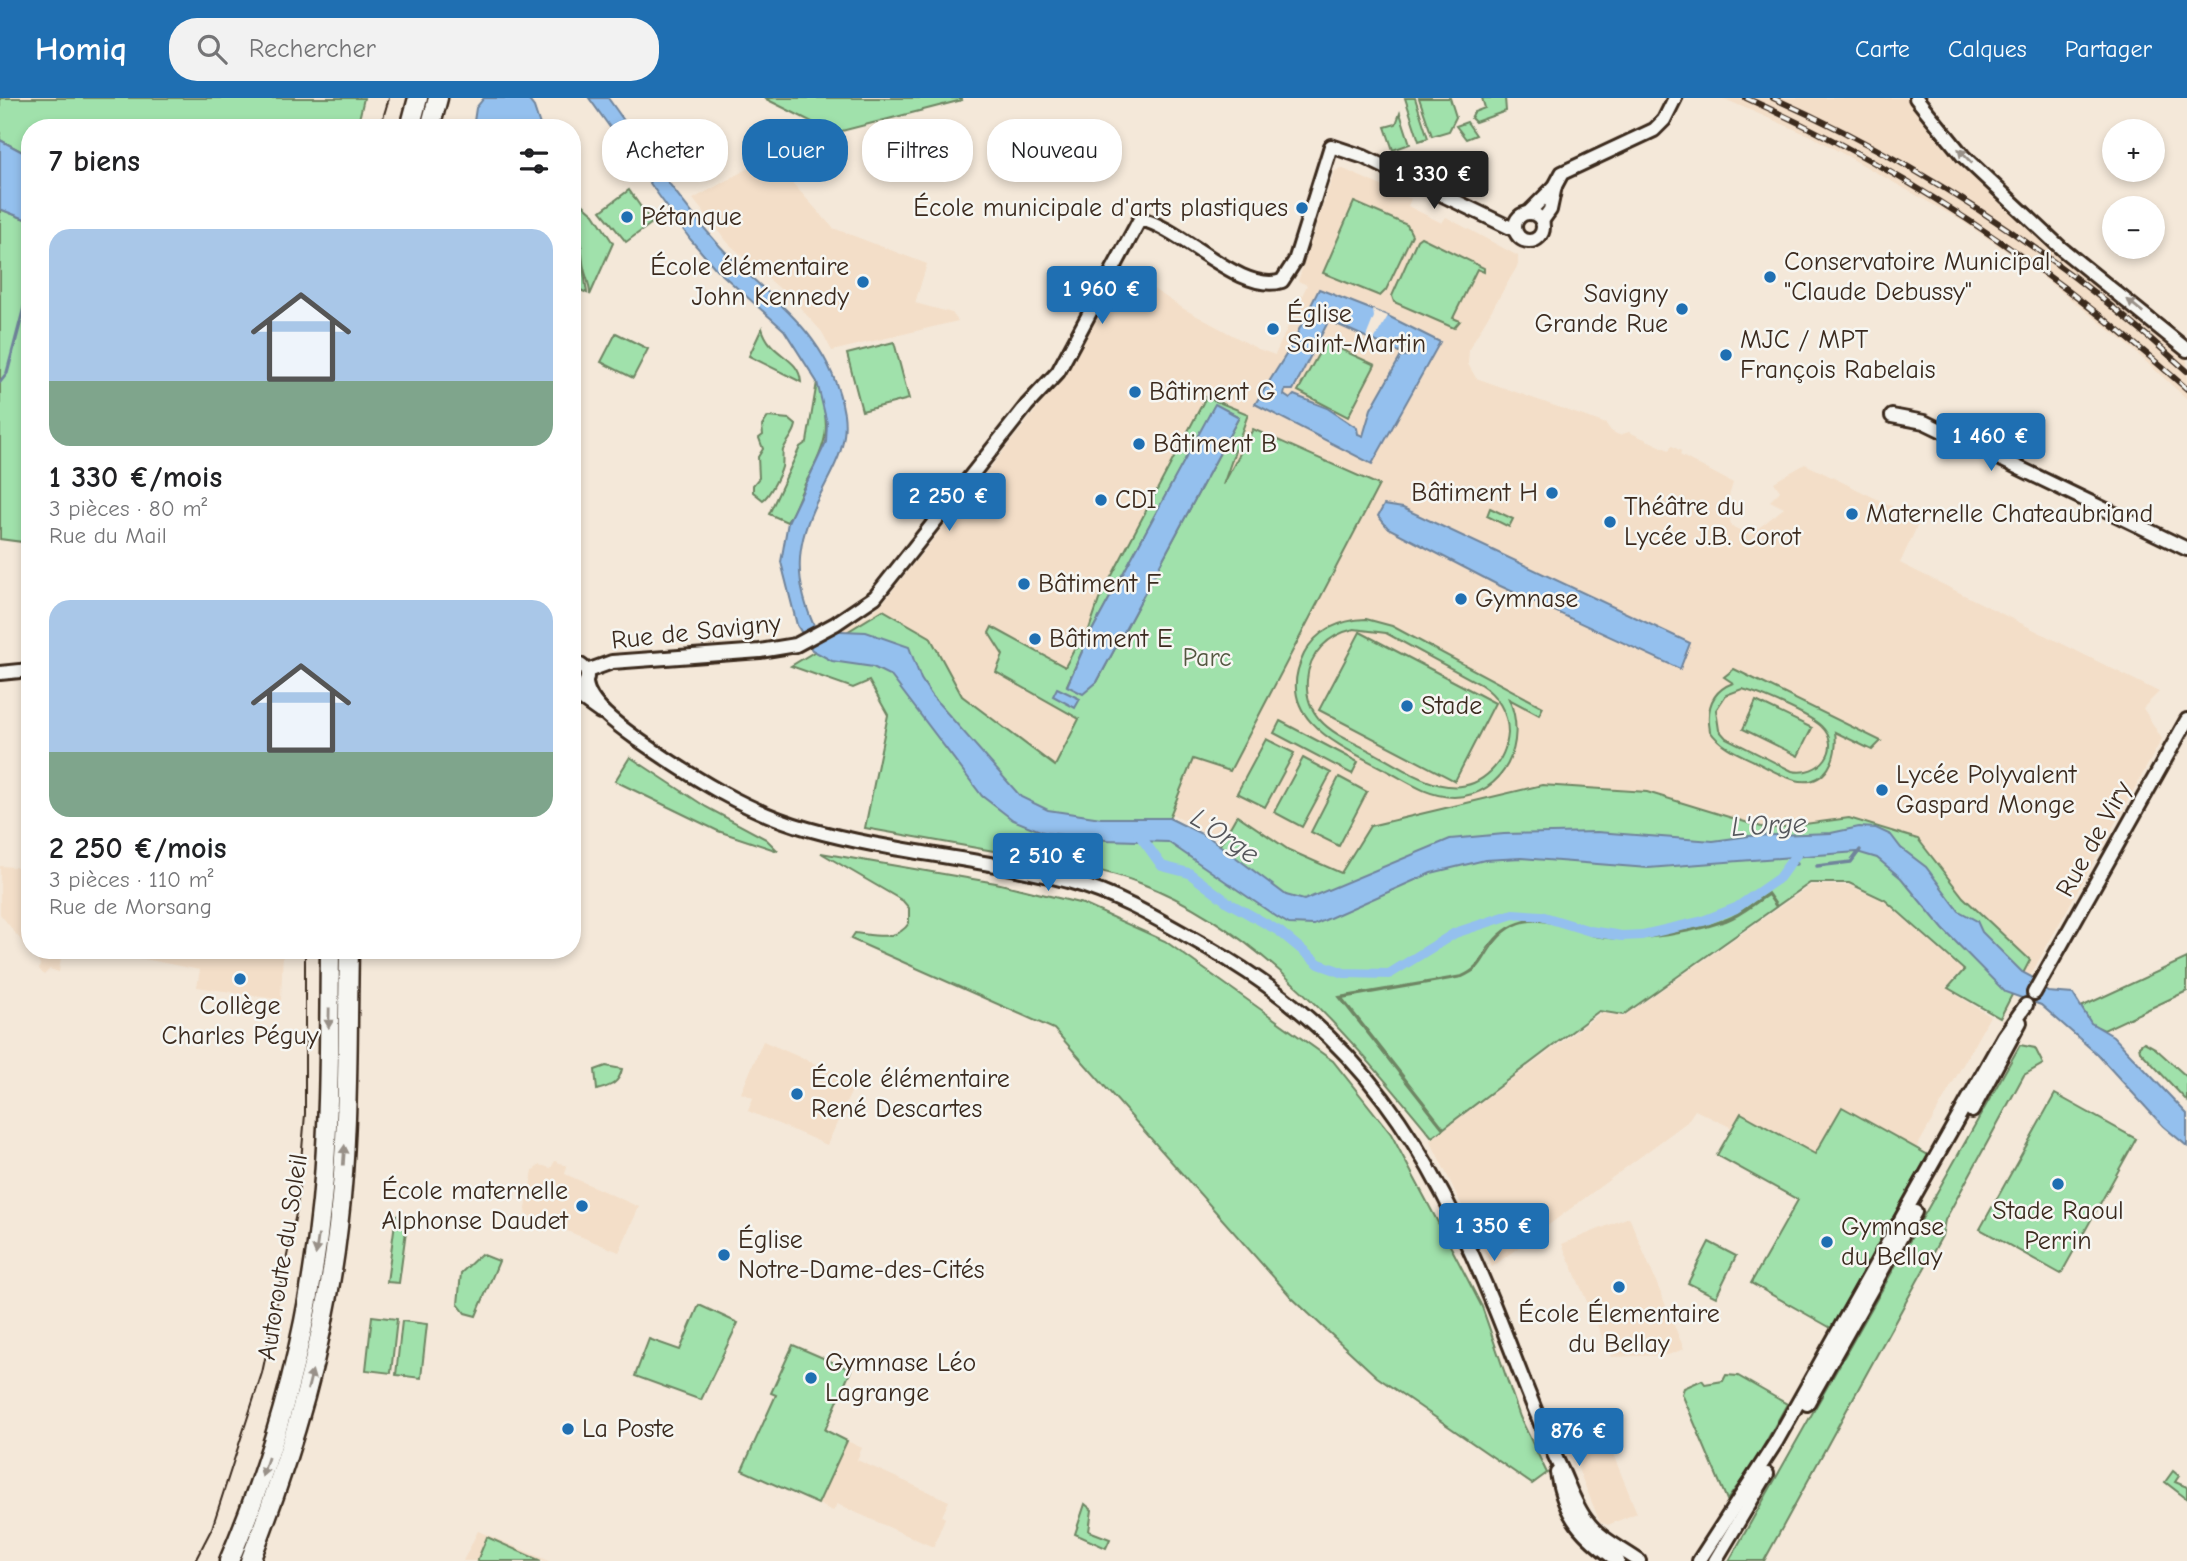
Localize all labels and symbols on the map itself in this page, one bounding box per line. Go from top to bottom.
one-way arrow [1957,148,1973,165]
pin: 1 330 € [1369,152,1499,211]
place label: École municipale d'arts plastiques [913,192,1288,223]
marker: École municipale d'arts plastiques [1294,200,1310,216]
place label: Pétanque [641,202,742,232]
marker: Pétanque [619,209,635,225]
place label: Conservatoire Municipal "Claude Debussy" [1784,247,2051,307]
place label: École élémentaire John Kennedy [650,251,849,312]
pin: 1 960 € [1037,266,1167,326]
marker: Conservatoire Municipal "Claude Debussy" [1762,269,1778,285]
marker: École élémentaire John Kennedy [855,274,871,290]
place label: Savigny Grande Rue [1534,279,1668,339]
place label: Église Saint-Martin [1287,298,1426,359]
one-way arrow [2127,299,2144,314]
marker: Savigny Grande Rue [1674,301,1690,317]
marker: Église Saint-Martin [1265,321,1281,337]
place label: MJC / MPT François Rabelais [1740,325,1936,385]
marker: MJC / MPT François Rabelais [1718,347,1734,363]
place label: Bâtiment G [1149,377,1276,407]
marker: Bâtiment G [1127,384,1143,400]
pin: 1 460 € [1926,414,2056,473]
place label: Bâtiment B [1153,429,1277,459]
marker: Bâtiment B [1131,436,1147,452]
pin: 2 250 € [884,474,1014,533]
place label: Bâtiment H [1411,478,1538,508]
place label: CDI [1115,485,1157,515]
marker: Bâtiment H [1544,485,1560,501]
marker: CDI [1093,492,1109,508]
place label: Théâtre du Lycée J.B. Corot [1624,492,1802,552]
place label: Maternelle Chateaubriand [1866,499,2153,529]
marker: Maternelle Chateaubriand [1844,506,1860,522]
marker: Théâtre du Lycée J.B. Corot [1602,514,1618,530]
place label: Bâtiment F [1038,569,1161,599]
marker: Bâtiment F [1016,576,1032,592]
place label: Gymnase [1475,584,1578,614]
marker: Gymnase [1453,591,1469,607]
street label: Rue de Savigny [610,608,783,656]
place label: Bâtiment E [1049,624,1173,654]
marker: Bâtiment E [1027,631,1043,647]
park label: Parc [1183,643,1231,673]
place label: Stade [1421,691,1482,721]
marker: Stade [1399,698,1415,714]
place label: Lycée Polyvalent Gaspard Monge [1896,760,2078,820]
street label: Rue de Viry [2050,776,2138,902]
marker: Lycée Polyvalent Gaspard Monge [1874,782,1890,798]
water label: L'Orge [1185,802,1265,870]
water label: L'Orge [1730,807,1808,843]
pin: 2 510 € [983,834,1113,893]
marker: Collège Charles Péguy [232,971,248,987]
place label: Collège Charles Péguy [161,991,319,1051]
one-way arrow [323,1008,335,1030]
place label: École élémentaire René Descartes [811,1063,1010,1124]
marker: École élémentaire René Descartes [789,1086,805,1102]
one-way arrow [339,1144,350,1166]
street label: Autoroute du Soleil [252,1152,314,1362]
place label: École maternelle Alphonse Daudet [382,1175,570,1236]
marker: Stade Raoul Perrin [2050,1176,2066,1192]
place label: Stade Raoul Perrin [1992,1196,2124,1256]
marker: École maternelle Alphonse Daudet [574,1198,590,1214]
pin: 1 350 € [1429,1204,1559,1263]
place label: Gymnase du Bellay [1841,1212,1944,1272]
place label: Église Notre-Dame-des-Cités [738,1224,985,1285]
marker: Gymnase du Bellay [1819,1234,1835,1250]
one-way arrow [311,1235,322,1257]
marker: Église Notre-Dame-des-Cités [716,1247,732,1263]
marker: École Élementaire du Bellay [1611,1279,1627,1295]
place label: École Élementaire du Bellay [1518,1298,1720,1359]
place label: Gymnase Léo Lagrange [825,1348,976,1408]
one-way arrow [305,1369,316,1391]
marker: Gymnase Léo Lagrange [803,1370,819,1386]
pin: 876 € [1530,1408,1628,1468]
place label: La Poste [582,1414,674,1444]
marker: La Poste [560,1421,576,1437]
one-way arrow [259,1456,270,1477]

